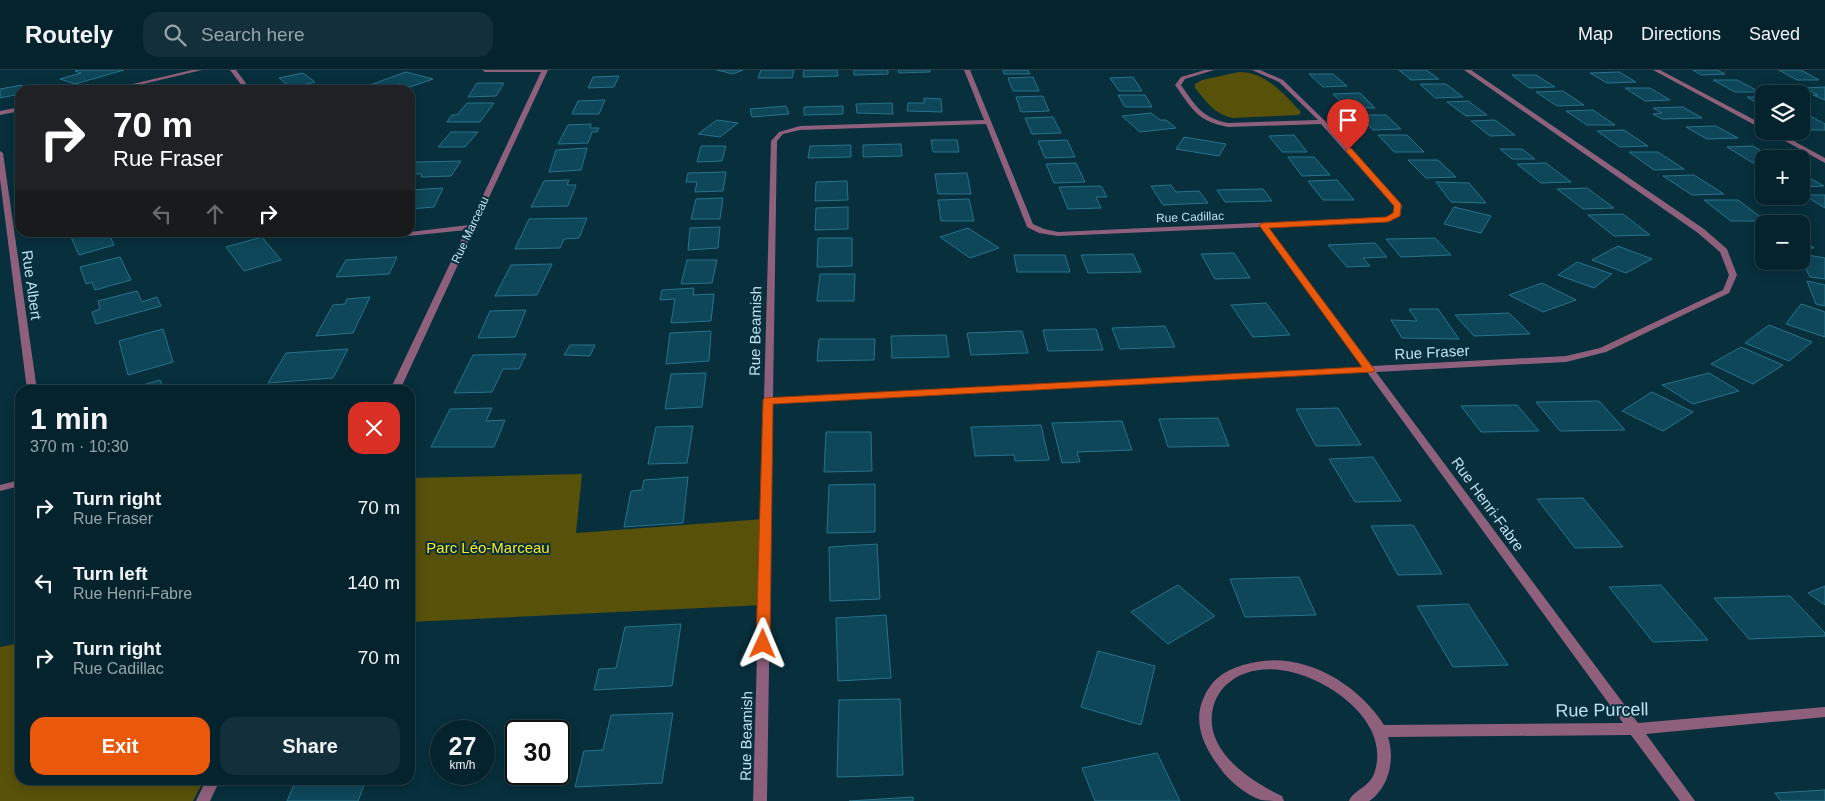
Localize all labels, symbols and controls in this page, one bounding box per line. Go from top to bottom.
search box [143,12,493,57]
text: Routely [25,21,113,48]
icon: search [161,21,189,49]
text: Search here [201,24,305,45]
text: Map [1578,24,1613,44]
text: Directions [1641,24,1721,44]
text: Saved [1749,24,1800,44]
map controls [1755,85,1810,270]
button: layers [1755,85,1810,140]
pin [1327,99,1369,150]
icon: right [30,105,95,170]
text: 70 m [113,105,193,144]
icon: arrive [1334,106,1362,134]
text: Rue Fraser [113,146,223,171]
button: + [1755,150,1810,205]
street label: Rue Marceau [448,194,492,266]
icon: left [148,200,176,228]
icon: ahead [201,200,229,228]
icon: right [254,200,282,228]
street label: Rue Cadillac [1156,209,1224,225]
button: − [1755,215,1810,270]
street label: Rue Albert [19,249,45,322]
street label: Rue Beamish [746,286,764,376]
street label: Rue Fraser [1394,342,1470,362]
text: 1 min [30,402,108,435]
button: close [348,402,400,454]
text: 370 m · 10:30 [30,438,129,455]
street label: Rue Henri-Fabre [1448,454,1528,554]
text: Turn right [73,488,161,509]
icon: right [30,494,58,522]
text: 70 m [358,497,400,518]
text: Rue Fraser [73,510,153,527]
park label: Parc Léo-Marceau [426,539,550,556]
text: Turn left [73,563,148,584]
icon: left [30,569,58,597]
text: 140 m [347,572,400,593]
text: Rue Henri-Fabre [73,585,192,602]
position arrow [736,617,788,669]
text: Turn right [73,638,161,659]
icon: right [30,644,58,672]
text: 70 m [358,647,400,668]
text: Rue Cadillac [73,660,164,677]
street label: Rue Beamish [737,691,755,781]
street label: Rue Purcell [1555,699,1649,721]
button: Exit [30,717,210,775]
button: Share [220,717,400,775]
speed limit sign: 30 [505,720,570,785]
text: 27 [449,732,476,760]
text: km/h [449,758,476,772]

